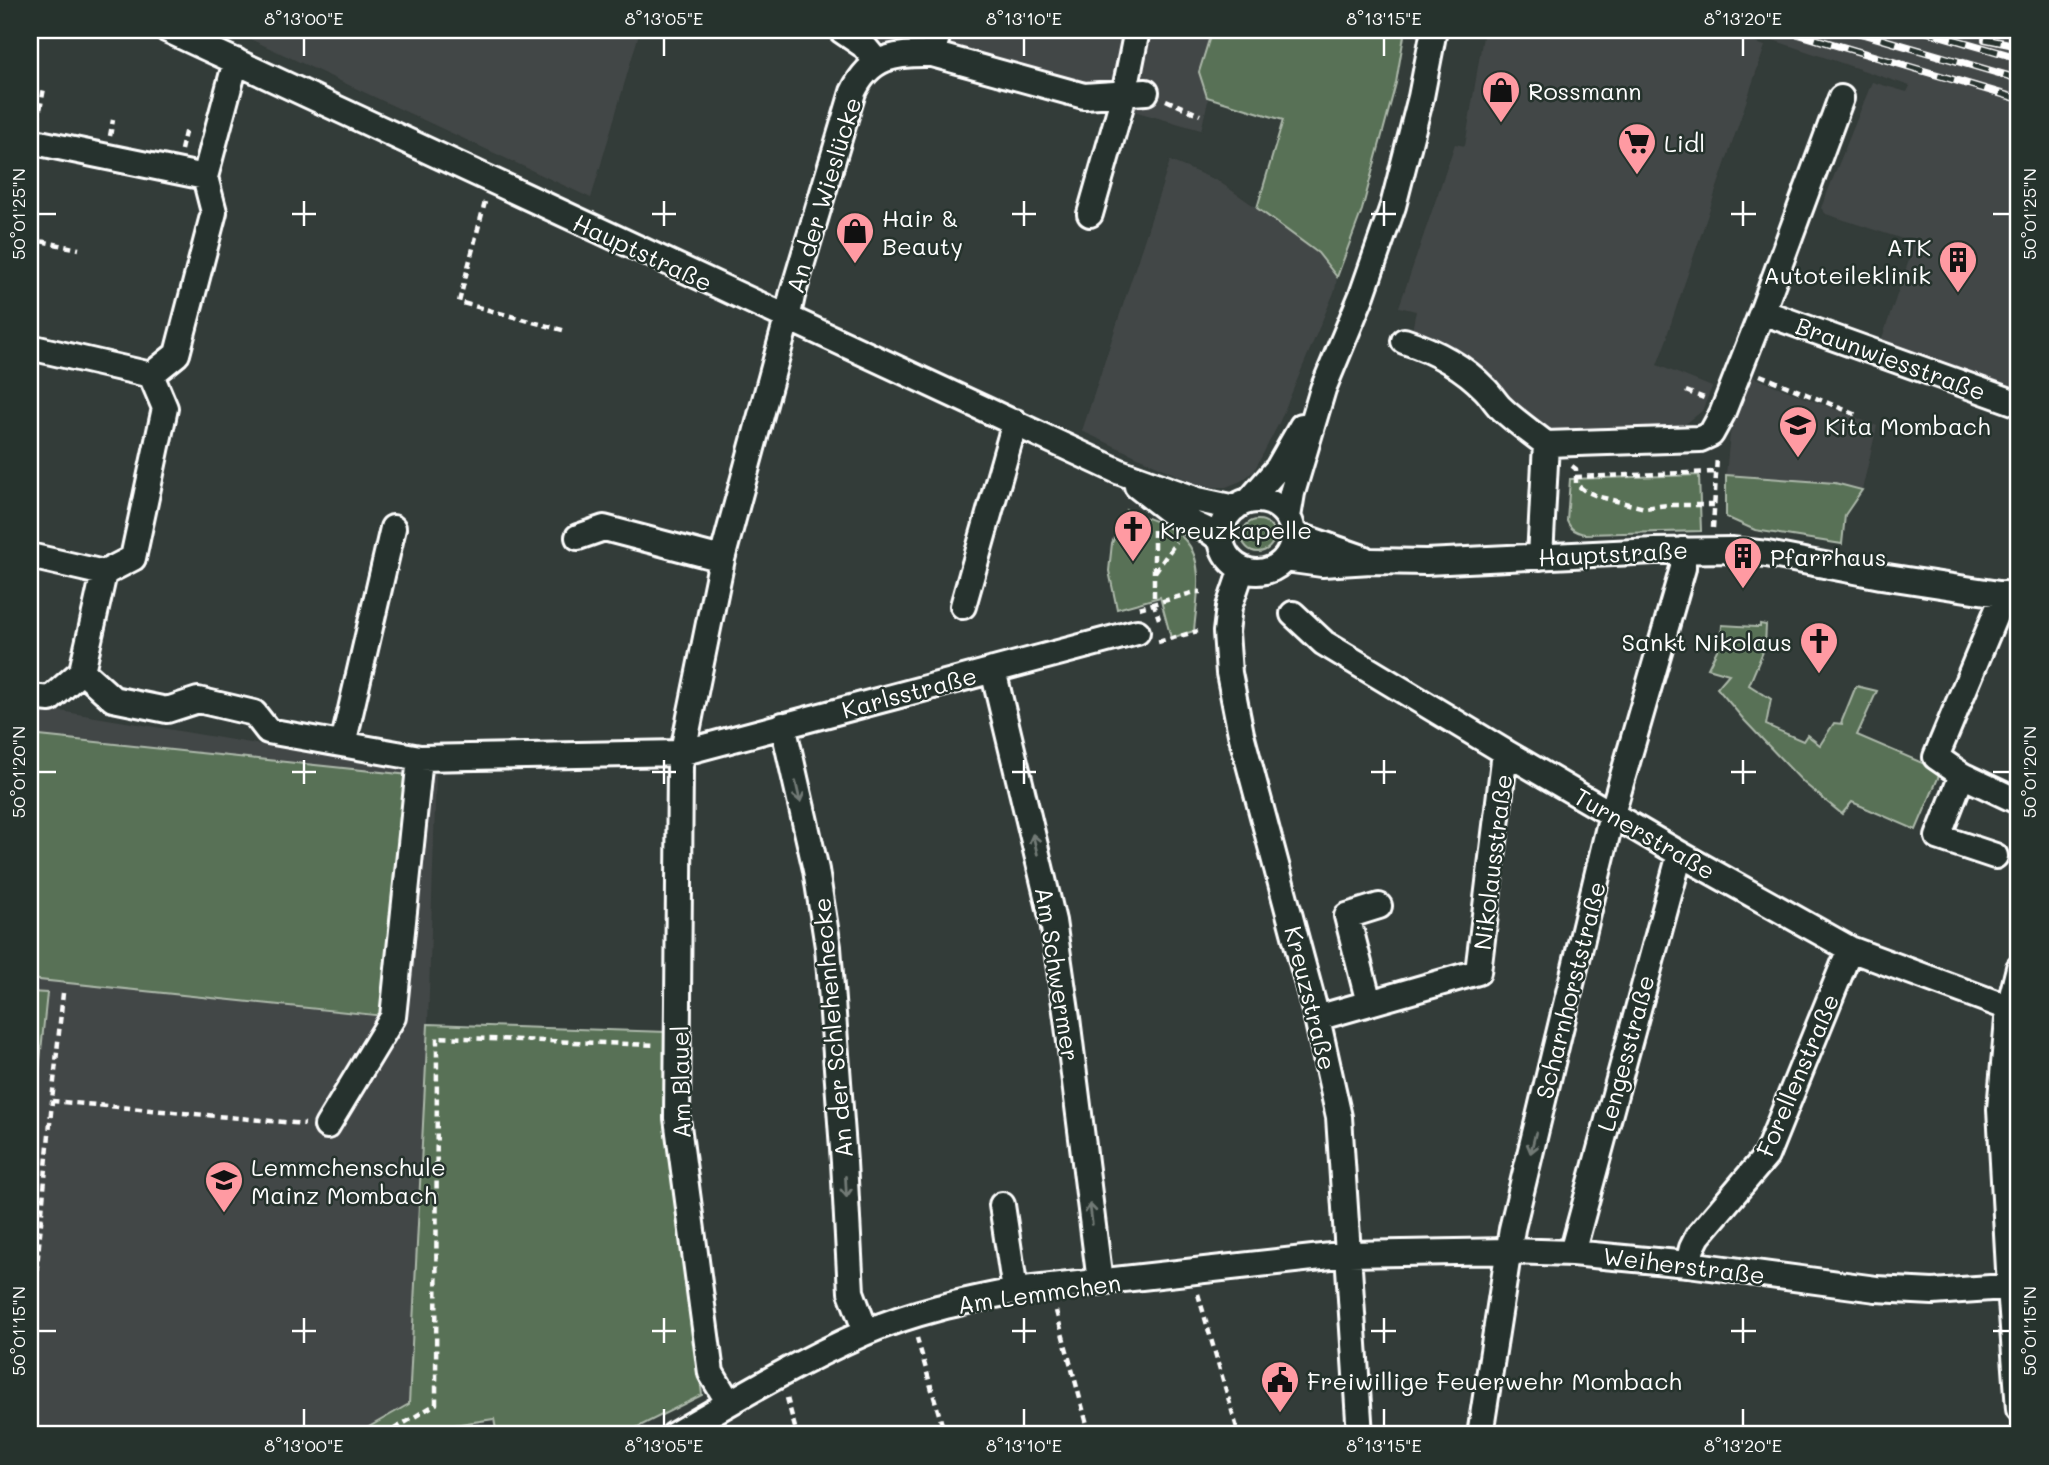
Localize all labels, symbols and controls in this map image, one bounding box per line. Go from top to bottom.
text: 8°13'00"E [264,6,344,30]
text: 8°13'05"E [625,6,703,30]
text: 8°13'10"E [986,6,1062,30]
text: 8°13'15"E [1346,6,1422,30]
text: 8°13'20"E [1704,6,1782,30]
shop icon: Rossmann [1480,69,1522,124]
place label: Rossmann [1528,75,1642,106]
street label: An der Wieslücke [778,93,868,297]
supermarket icon: Lidl [1616,121,1658,176]
place label: Lidl [1664,127,1705,158]
text: 50°01'25"N [6,168,30,260]
text: 50°01'25"N [2017,168,2041,260]
place label: Hair & Beauty [882,202,963,261]
street label: Hauptstraße [569,206,717,298]
shop icon: Hair & Beauty [834,210,876,265]
place label: ATK Autoteileklinik [1763,231,1931,290]
building icon: ATK Autoteileklinik [1937,239,1979,294]
street label: Braunwiesstraße [1792,309,1990,407]
school or university icon: Kita Mombach [1777,404,1819,459]
place label: Kita Mombach [1825,410,1990,441]
church icon: Kreuzkapelle [1112,508,1154,563]
place label: Kreuzkapelle [1160,514,1312,545]
street label: Hauptstraße [1537,534,1689,572]
building icon: Pfarrhaus [1722,535,1764,590]
place label: Pfarrhaus [1770,541,1886,572]
church icon: Sankt Nikolaus [1798,620,1840,675]
place label: Sankt Nikolaus [1621,626,1792,657]
street label: Karlsstraße [838,659,980,725]
text: 50°01'20"N [6,726,30,818]
text: 50°01'20"N [2017,726,2041,818]
street label: Nikolausstraße [1466,772,1518,952]
one-way arrow [792,780,805,803]
street label: Turnerstraße [1569,780,1721,886]
one-way arrow [1027,833,1041,856]
street label: Scharnhorststraße [1528,878,1612,1102]
street label: Am Schwermer [1029,885,1087,1063]
street label: An der Schlehenhecke [805,897,859,1159]
street label: Kreuzstraße [1278,923,1344,1073]
street label: Lengesstraße [1589,971,1661,1135]
street label: Forellenstraße [1749,989,1845,1161]
street label: Am Blauel [664,1025,696,1139]
one-way arrow [1525,1131,1539,1154]
place label: Lemmchenschule Mainz Mombach [251,1151,446,1210]
school or university icon: Lemmchenschule Mainz Mombach [203,1159,245,1214]
one-way arrow [839,1175,852,1198]
one-way arrow [1085,1203,1098,1226]
street label: Weiherstraße [1601,1240,1767,1290]
street label: Am Lemmchen [955,1266,1123,1320]
text: 50°01'15"N [6,1286,30,1376]
text: 50°01'15"N [2017,1286,2041,1376]
public building icon: Freiwillige Feuerwehr Mombach [1259,1359,1301,1414]
place label: Freiwillige Feuerwehr Mombach [1307,1365,1682,1396]
text: 8°13'00"E [264,1433,344,1457]
text: 8°13'05"E [625,1433,703,1457]
text: 8°13'10"E [986,1433,1062,1457]
text: 8°13'15"E [1346,1433,1422,1457]
text: 8°13'20"E [1704,1433,1782,1457]

